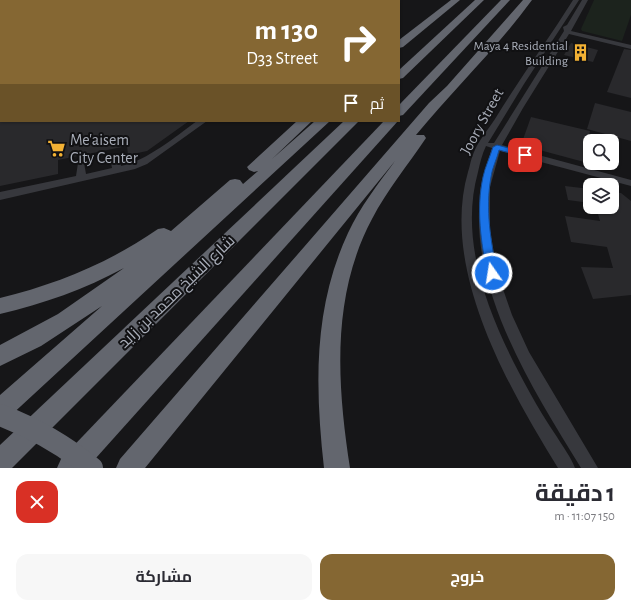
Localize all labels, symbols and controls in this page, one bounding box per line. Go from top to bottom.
icon: right [332,16,384,68]
text: 130 m [254,17,318,45]
place label: Maya 4 Residential Building [474,40,569,68]
building icon: Maya 4 Residential Building [571,42,591,62]
text: D33 Street [246,50,318,68]
street label: Joory Street [457,86,507,158]
icon: arrive [340,92,362,114]
text: ثم [370,97,384,112]
place label: Me'aisem City Center [70,132,139,167]
map controls [583,134,619,214]
button: search [583,134,619,170]
supermarket icon: Me'aisem City Center [47,138,67,158]
pin [508,138,542,172]
icon: arrive [514,144,536,166]
button: layers [583,178,619,214]
street label: شارع الشيخ محمد بن زايد [115,231,240,353]
position arrow [471,252,513,294]
button: close [16,481,58,523]
text: 1 دقيقة [535,482,615,506]
text: 150 m · 11:07 [554,510,615,523]
button: مشاركة [16,554,312,600]
button: خروج [320,554,615,600]

